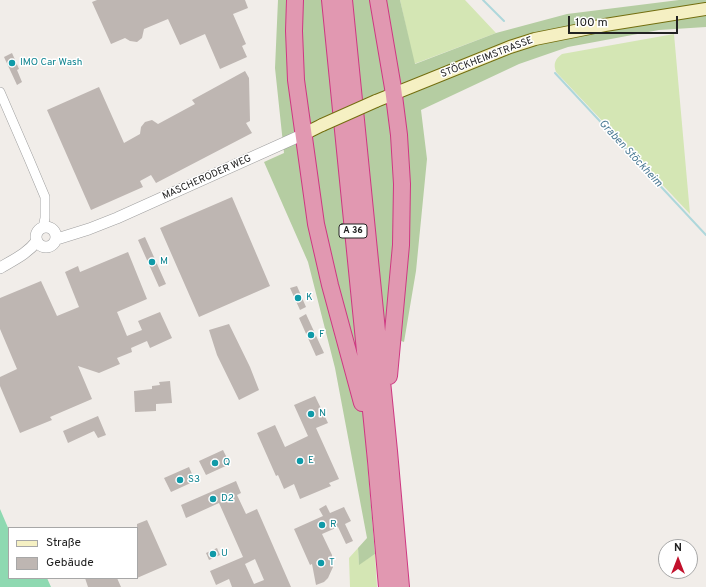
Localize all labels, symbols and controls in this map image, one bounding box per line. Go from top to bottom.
scale bar [570,8,680,34]
text: 100 m [575,15,608,31]
street label: STÖCKHEIMSTRASSE [439,35,535,81]
place label: IMO Car Wash [20,57,82,69]
marker: IMO Car Wash [7,58,17,68]
water label: Graben Stöckheim [595,118,665,190]
street label: MASCHERODER WEG [161,153,253,203]
road number: A 36 [339,224,367,238]
place label: M [160,256,168,268]
marker: M [147,257,157,267]
place label: K [306,292,313,304]
marker: K [293,293,303,303]
place label: F [319,329,325,341]
marker: F [306,330,316,340]
place label: N [319,408,326,420]
marker: N [306,409,316,419]
place label: E [308,455,314,467]
marker: E [295,456,305,466]
place label: Q [223,457,230,469]
marker: Q [210,458,220,468]
place label: S3 [188,474,200,486]
marker: S3 [175,475,185,485]
place label: D2 [221,493,234,505]
marker: D2 [208,494,218,504]
place label: R [330,519,337,531]
marker: R [317,520,327,530]
legend [8,527,138,579]
text: Straße [46,535,81,551]
north arrow [658,539,698,579]
text: N [674,541,682,555]
place label: U [221,548,228,560]
marker: U [208,549,218,559]
text: Gebäude [46,555,94,571]
place label: T [329,557,335,569]
marker: T [316,558,326,568]

